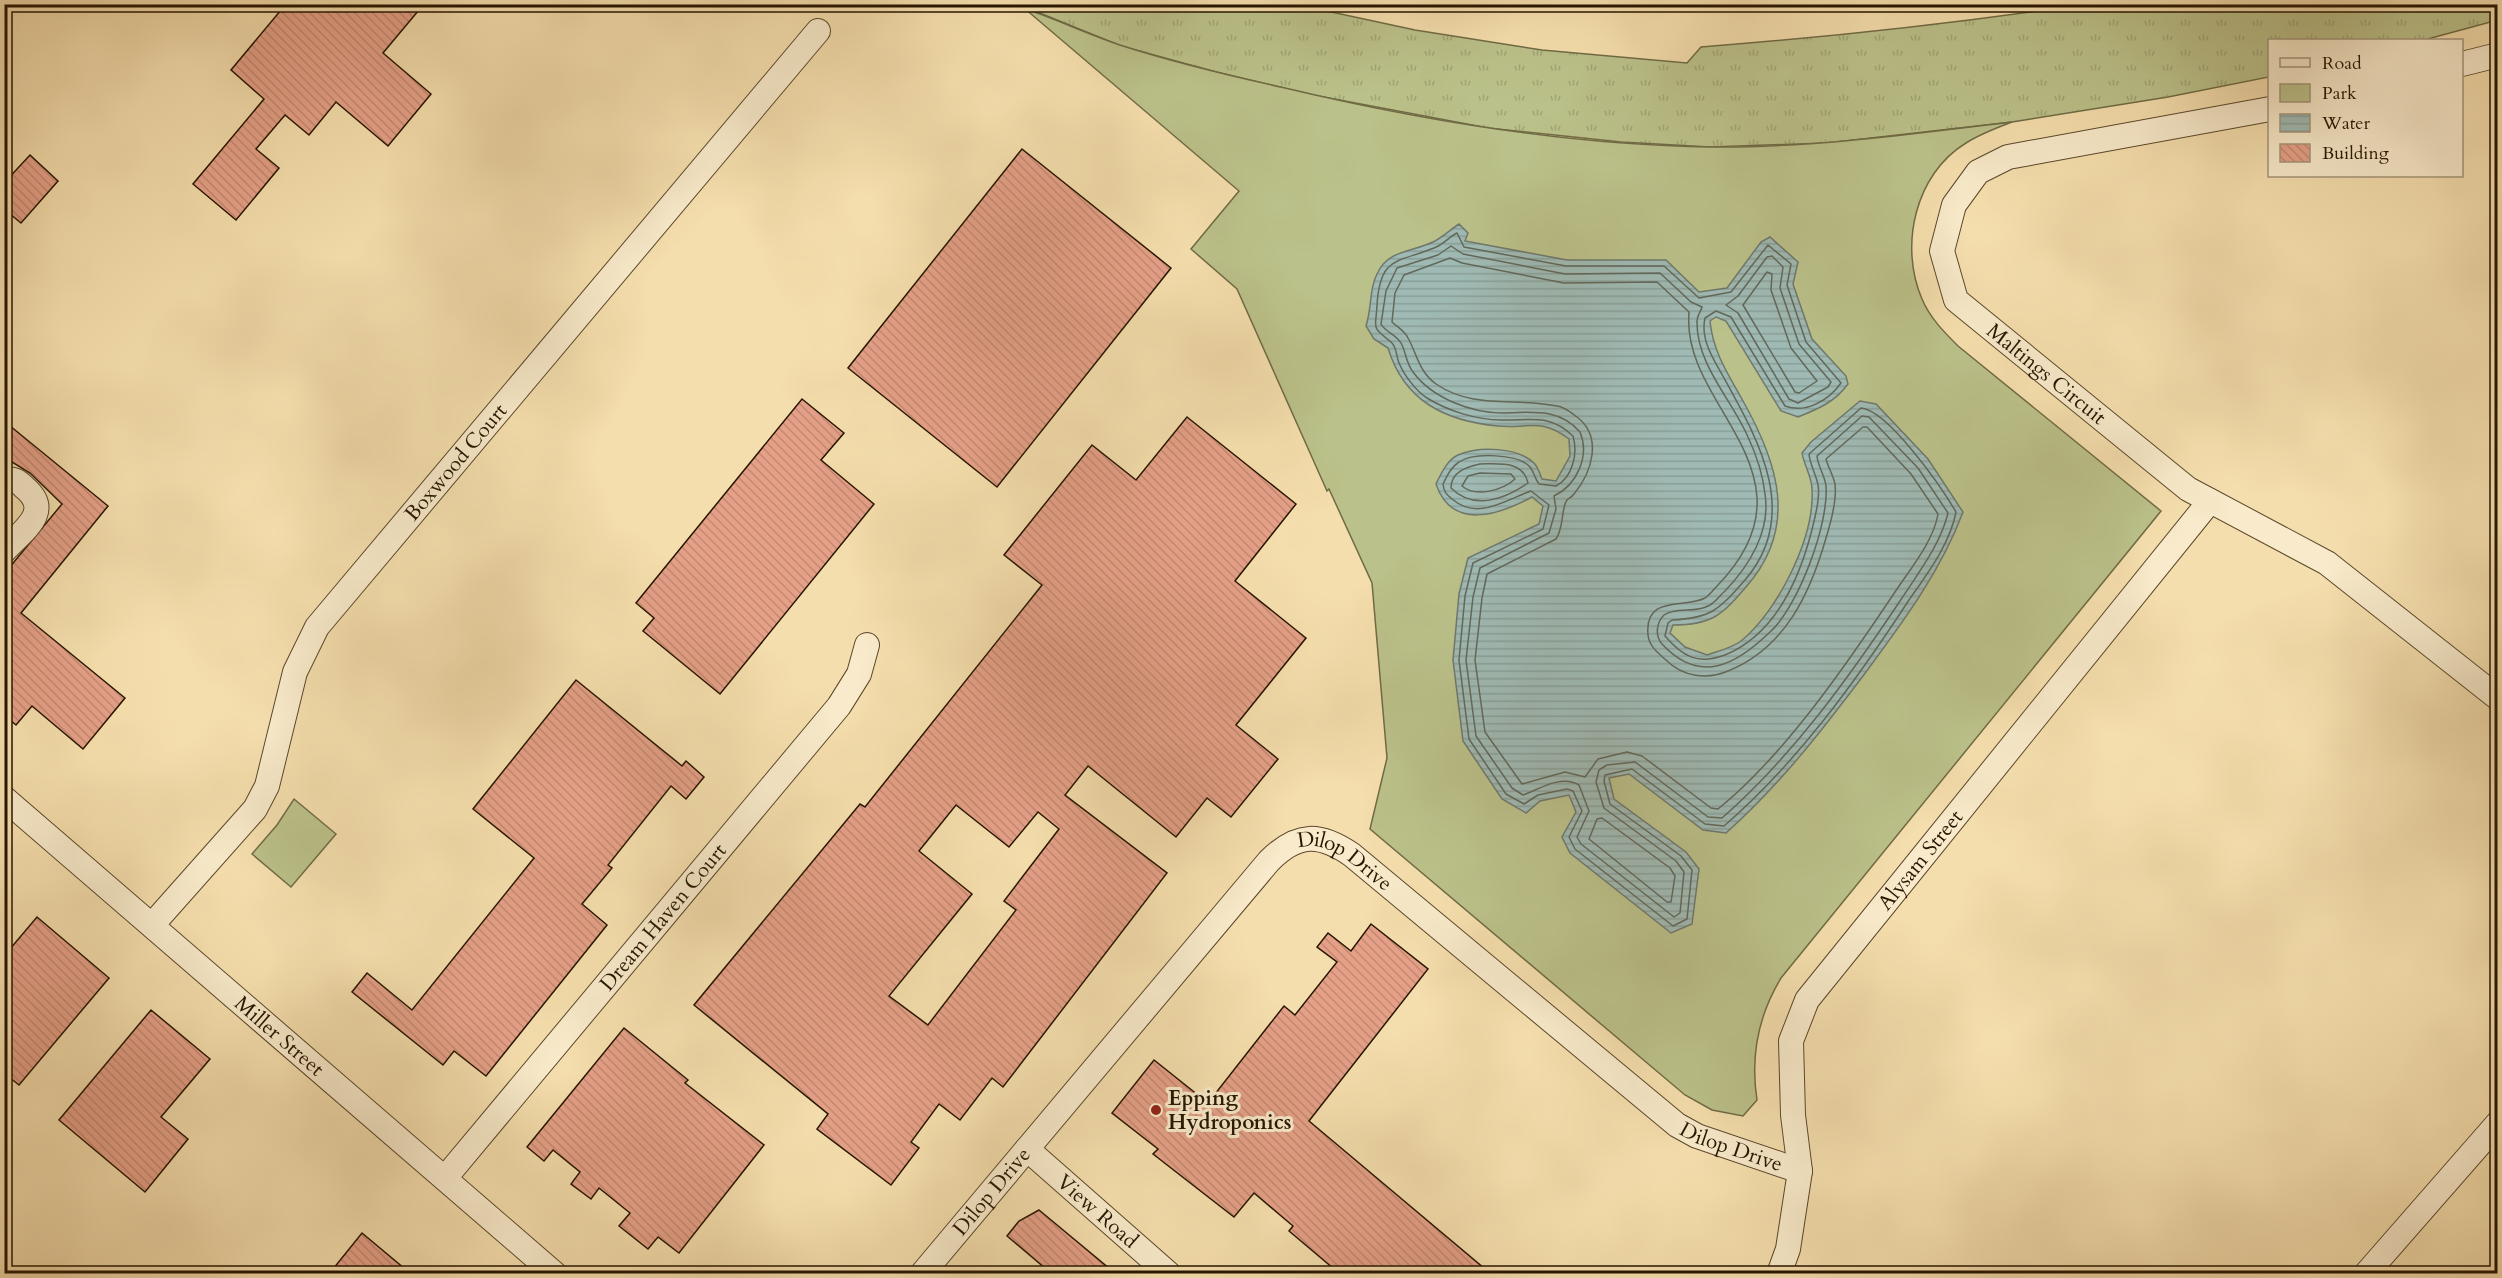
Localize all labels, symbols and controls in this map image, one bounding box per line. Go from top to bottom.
legend [2268,39,2463,177]
text: Road [2322,51,2362,76]
text: Park [2322,81,2357,106]
text: Water [2321,111,2371,136]
text: Building [2322,141,2390,166]
street label: Maltings Circuit [1980,317,2112,432]
street label: Boxwood Court [398,397,514,528]
street label: Alysam Street [1871,804,1970,917]
street label: Dilop Drive [1295,824,1399,898]
street label: Dream Haven Court [593,837,734,997]
street label: Miller Street [228,989,330,1083]
place label: Epping Hydroponics [1168,1084,1292,1137]
marker: Epping Hydroponics [1149,1103,1163,1117]
street label: Dilop Drive [1674,1115,1786,1179]
street label: Dilop Drive [946,1141,1037,1242]
street label: View Road [1050,1168,1144,1255]

